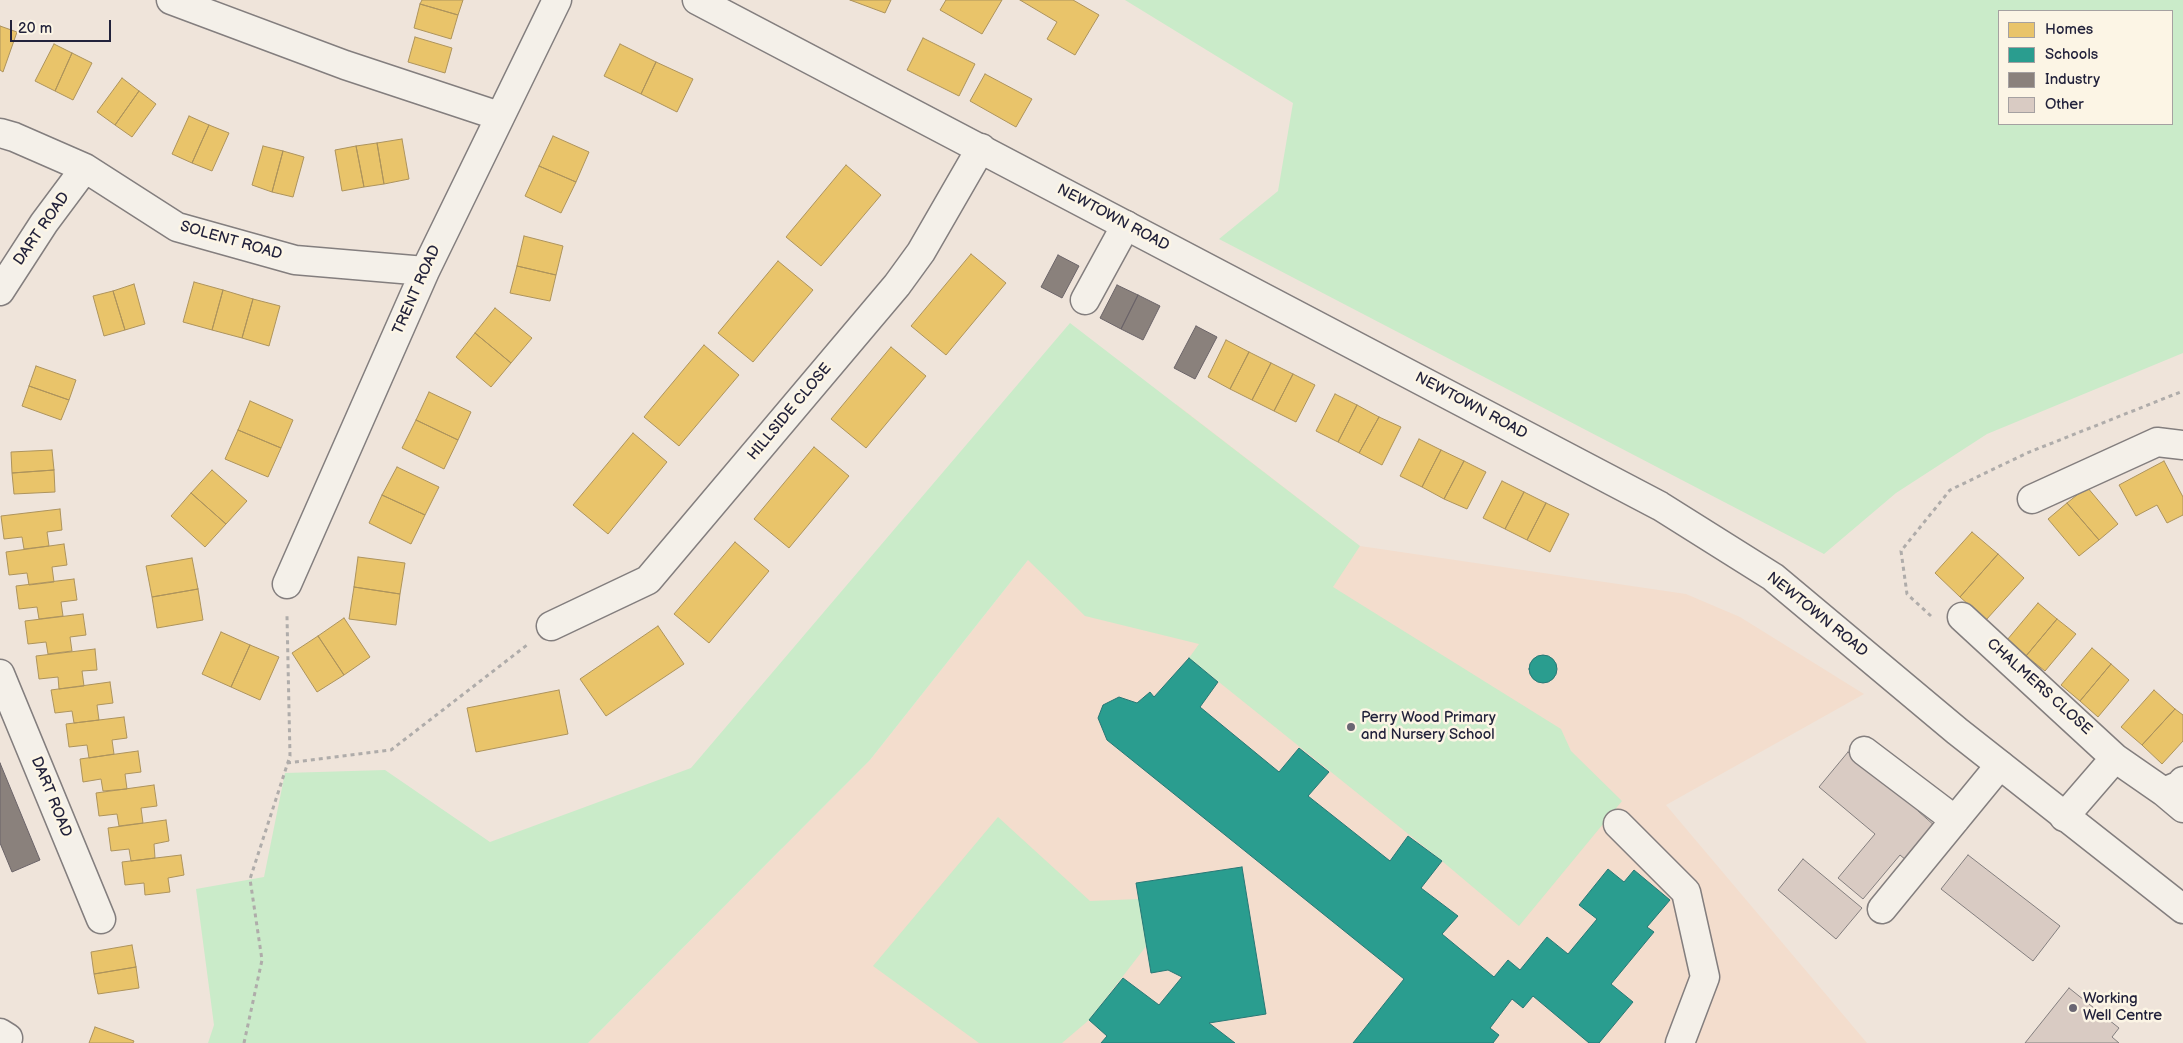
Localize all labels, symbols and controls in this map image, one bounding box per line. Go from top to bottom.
scale bar [12,10,114,42]
legend [1998,10,2173,125]
text: 20 m [18,19,52,38]
text: Homes [2045,20,2093,39]
text: Schools [2045,45,2098,64]
text: Industry [2045,70,2100,89]
text: Other [2045,95,2084,114]
street label: NEWTOWN ROAD [1054,181,1172,255]
street label: DART ROAD [10,189,74,269]
street label: SOLENT ROAD [178,218,284,264]
street label: TRENT ROAD [389,243,445,337]
street label: HILLSIDE CLOSE [744,360,836,464]
street label: NEWTOWN ROAD [1412,369,1530,443]
street label: NEWTOWN ROAD [1763,569,1871,661]
street label: CHALMERS CLOSE [1983,635,2095,739]
place label: Perry Wood Primary and Nursery School [1361,709,1496,744]
marker: Perry Wood Primary and Nursery School [1345,721,1357,733]
street label: DART ROAD [27,754,75,840]
place label: Working Well Centre [2083,990,2162,1025]
marker: Working Well Centre [2067,1002,2079,1014]

